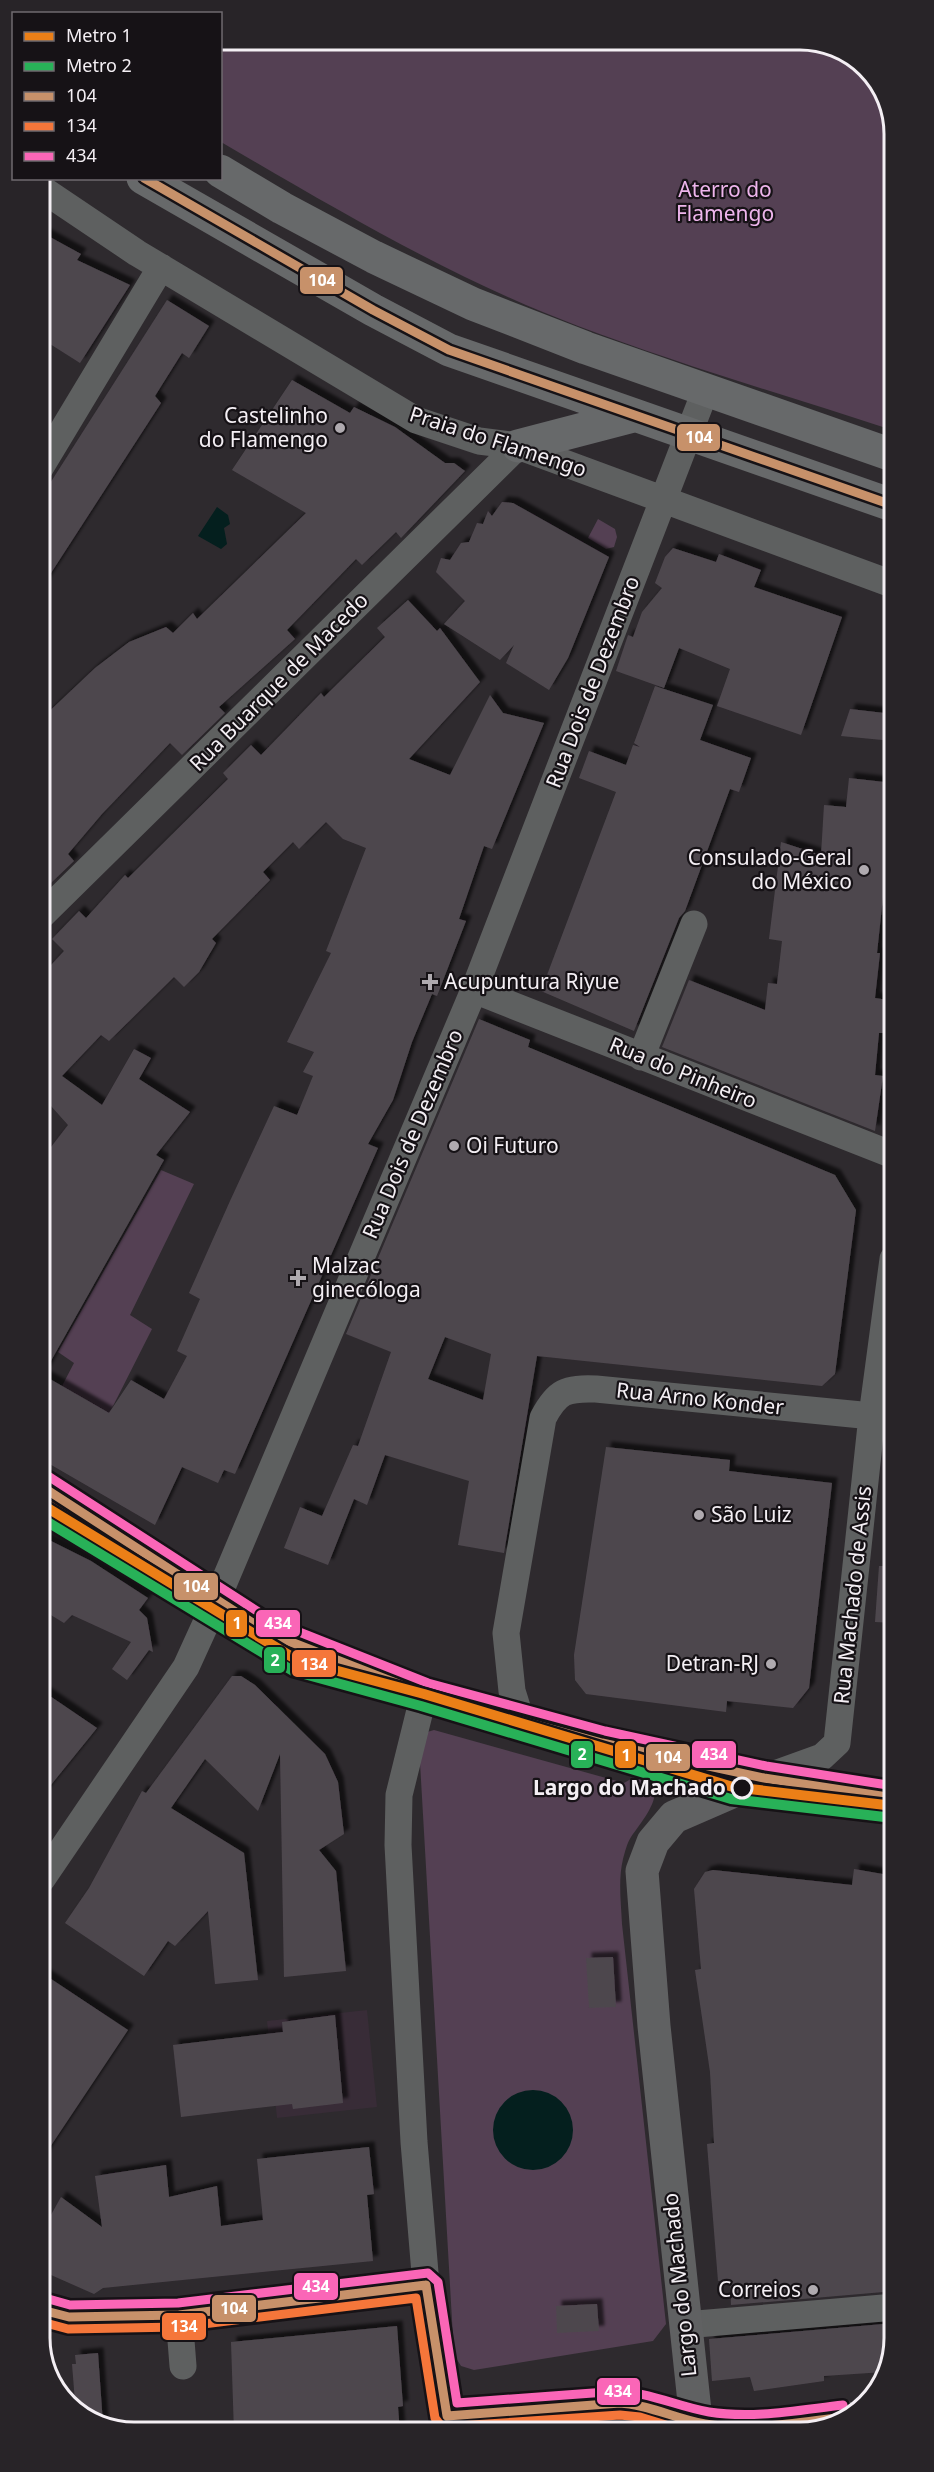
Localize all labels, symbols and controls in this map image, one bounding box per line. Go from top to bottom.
legend [12,12,222,180]
text: Metro 1 [66,23,132,47]
text: Metro 2 [66,53,132,77]
text: 104 [66,83,97,107]
text: 134 [66,113,97,137]
text: 434 [66,143,97,167]
park label: Aterro do Flamengo [676,175,774,227]
line badge: 104 [299,266,344,295]
text: 104 [308,269,336,291]
street label: Praia do Flamengo [406,399,590,483]
place label: Castelinho do Flamengo [199,401,328,453]
marker: Castelinho do Flamengo [333,421,347,435]
line badge: 104 [676,423,721,452]
text: 104 [685,426,713,448]
street label: Rua Dois de Dezembro [539,572,645,792]
street label: Rua Buarque de Macedo [183,586,374,777]
place label: Consulado-Geral do México [688,843,852,895]
marker: Consulado-Geral do México [857,863,871,877]
place label: Acupuntura Riyue [444,967,619,995]
marker: Acupuntura Riyue [421,973,439,991]
street label: Rua Dois de Dezembro [355,1025,469,1242]
street label: Rua do Pinheiro [605,1030,761,1114]
place label: Oi Futuro [466,1131,559,1159]
marker: Oi Futuro [447,1139,461,1153]
place label: Malzac ginecóloga [312,1251,421,1303]
marker: Malzac ginecóloga [289,1269,307,1287]
street label: Rua Arno Konder [615,1375,786,1421]
street label: Rua Machado de Assis [827,1484,877,1705]
place label: São Luiz [711,1500,792,1528]
marker: São Luiz [692,1508,706,1522]
line badge: 104 [173,1572,219,1601]
text: 104 [182,1575,210,1597]
line badge: 1 [225,1609,248,1638]
line badge: 434 [255,1609,301,1638]
text: 1 [232,1612,242,1634]
text: 434 [264,1612,292,1634]
line badge: 2 [263,1646,286,1674]
text: 2 [270,1649,280,1671]
line badge: 134 [291,1649,337,1678]
place label: Detran-RJ [666,1649,759,1677]
text: 134 [300,1653,328,1675]
marker: Detran-RJ [764,1657,778,1671]
line badge: 2 [570,1740,594,1769]
line badge: 1 [614,1740,637,1769]
line badge: 434 [691,1740,737,1769]
text: 2 [577,1743,587,1765]
line badge: 104 [645,1743,691,1772]
text: 434 [700,1743,728,1765]
text: 1 [621,1744,631,1766]
text: 104 [654,1746,682,1768]
place label: Largo do Machado [533,1773,726,1801]
marker: Largo do Machado [731,1777,753,1799]
street label: Largo do Machado [655,2192,703,2378]
line badge: 434 [293,2272,339,2301]
text: 434 [302,2275,330,2297]
place label: Correios [718,2275,801,2303]
marker: Correios [806,2283,820,2297]
line badge: 104 [211,2294,257,2323]
text: 104 [220,2297,248,2319]
line badge: 134 [161,2312,207,2341]
text: 134 [170,2315,198,2337]
line badge: 434 [596,2377,641,2406]
text: 434 [604,2380,632,2402]

